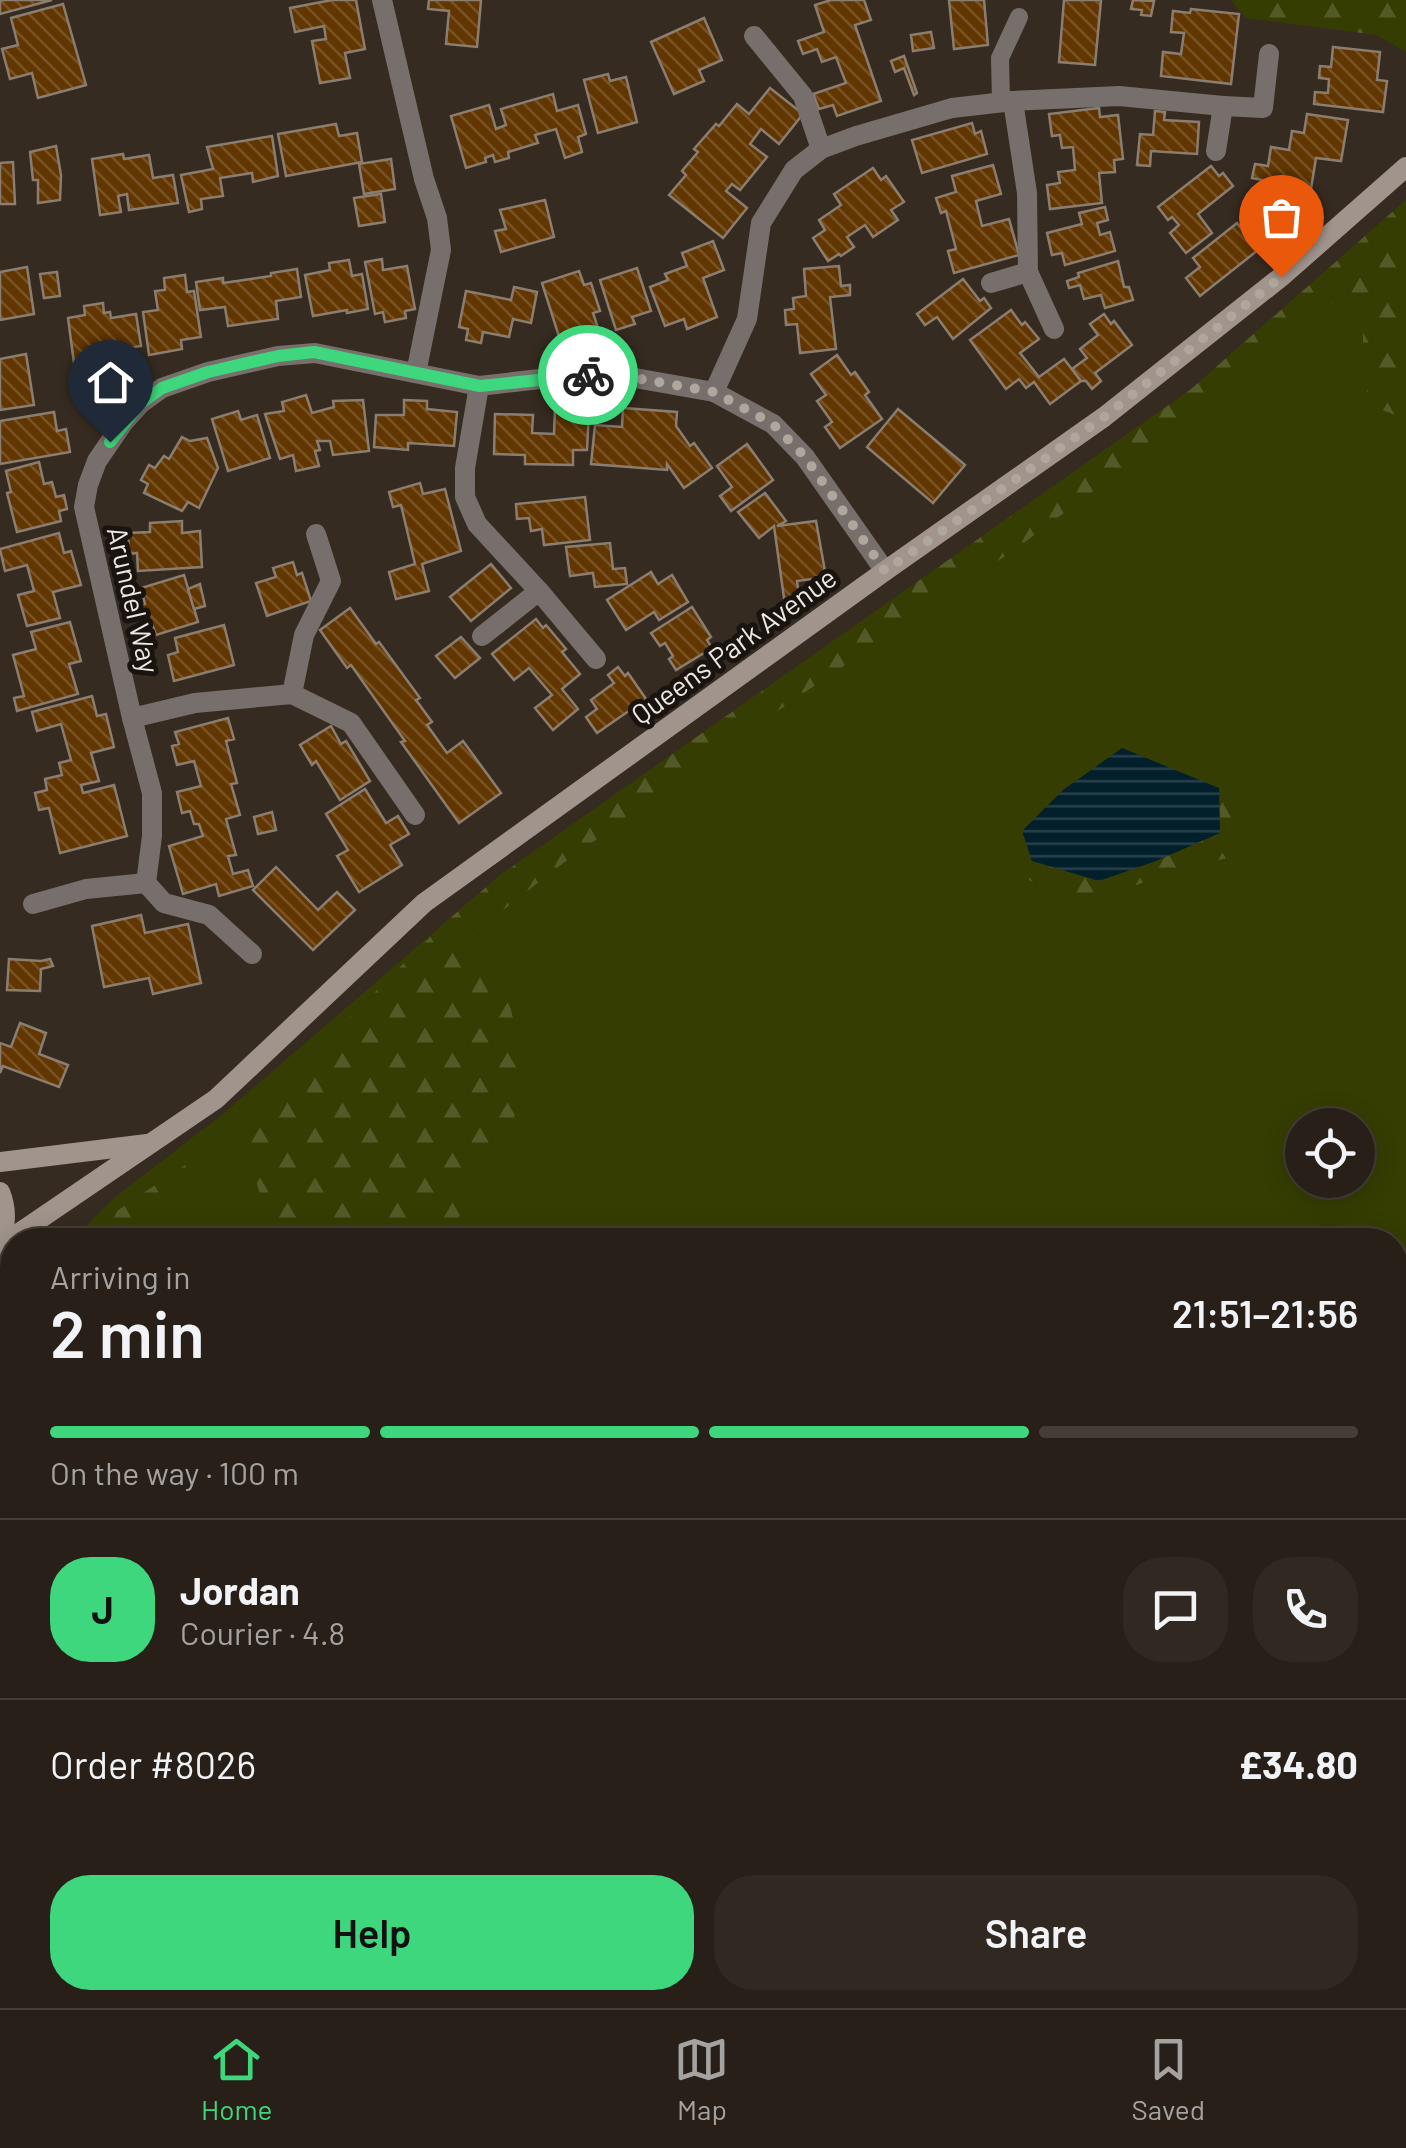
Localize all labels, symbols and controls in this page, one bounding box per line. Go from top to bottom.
pin [1239,175,1324,278]
icon: bag [1254,190,1309,245]
courier [538,325,638,425]
pin [68,340,153,443]
icon: bike [561,348,616,403]
icon: home [83,355,138,410]
street label: Arundel Way [101,523,167,677]
street label: Queens Park Avenue [624,560,842,731]
map controls [1285,1108,1375,1198]
button: locate [1285,1108,1375,1198]
text: Arriving in [50,1257,190,1295]
text: 21:51–21:56 [1172,1290,1358,1336]
text: 2 min [50,1293,205,1371]
text: On the way · 100 m [50,1453,299,1491]
button: chat [1123,1557,1228,1662]
button: phone [1253,1557,1358,1662]
text: Jordan [180,1567,300,1613]
text: J [91,1586,114,1632]
text: Courier · 4.8 [180,1613,345,1651]
text: Order #8026 [50,1741,256,1787]
text: £34.80 [1239,1741,1358,1787]
button: Help [50,1875,694,1990]
button: Share [714,1875,1358,1990]
tab: Home [201,2032,272,2126]
tab: Map [674,2032,729,2126]
tab: Saved [1132,2032,1205,2126]

